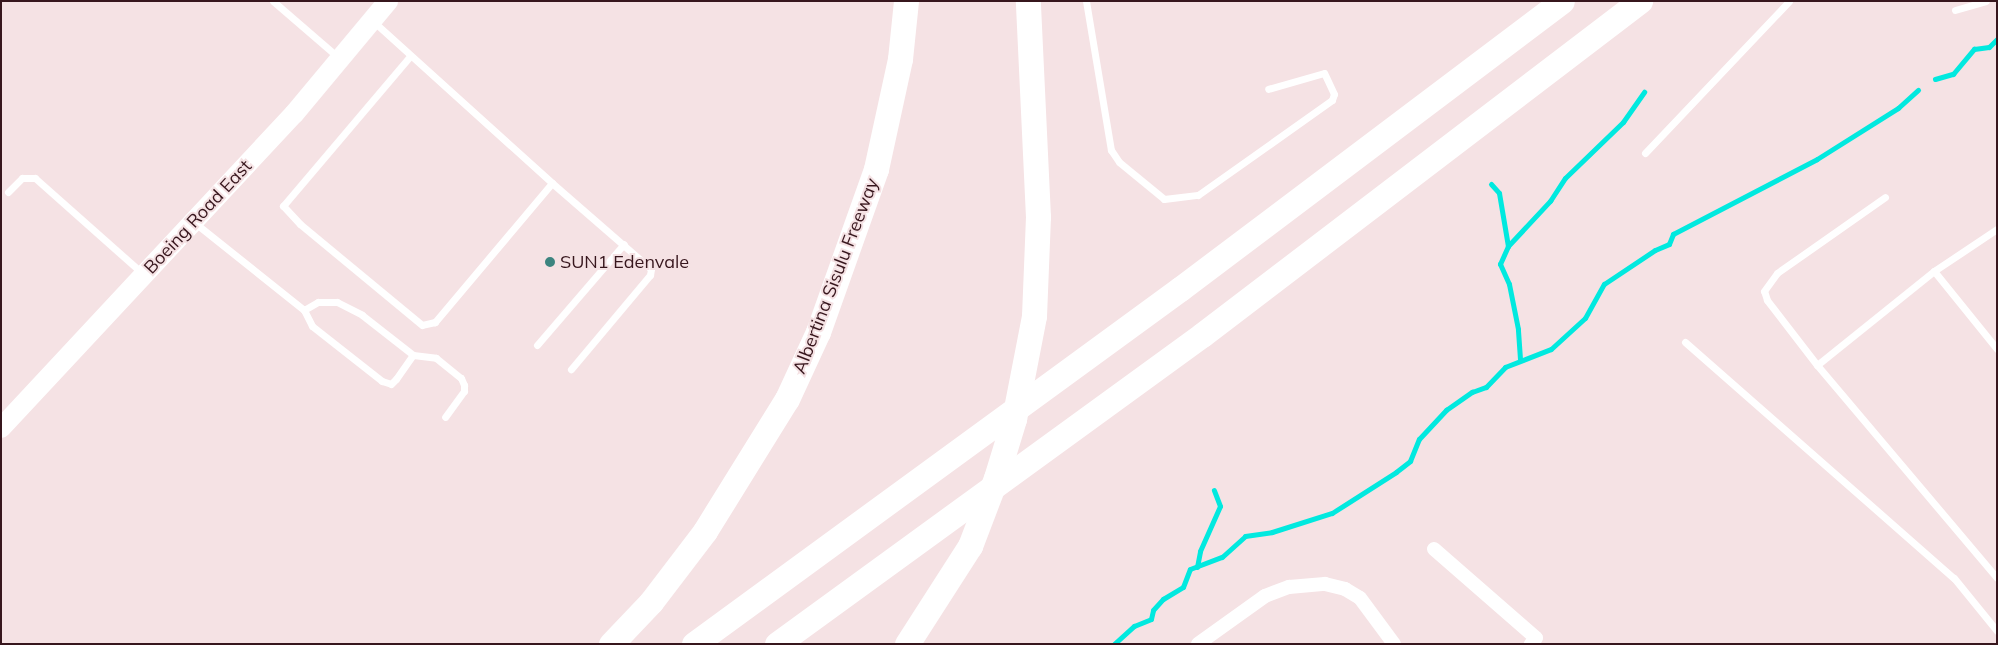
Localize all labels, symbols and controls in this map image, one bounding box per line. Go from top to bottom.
street label: Boeing Road East [140,156,256,278]
street label: Albertina Sisulu Freeway [789,175,883,377]
place label: SUN1 Edenvale [560,251,689,273]
marker: SUN1 Edenvale [544,256,556,268]

